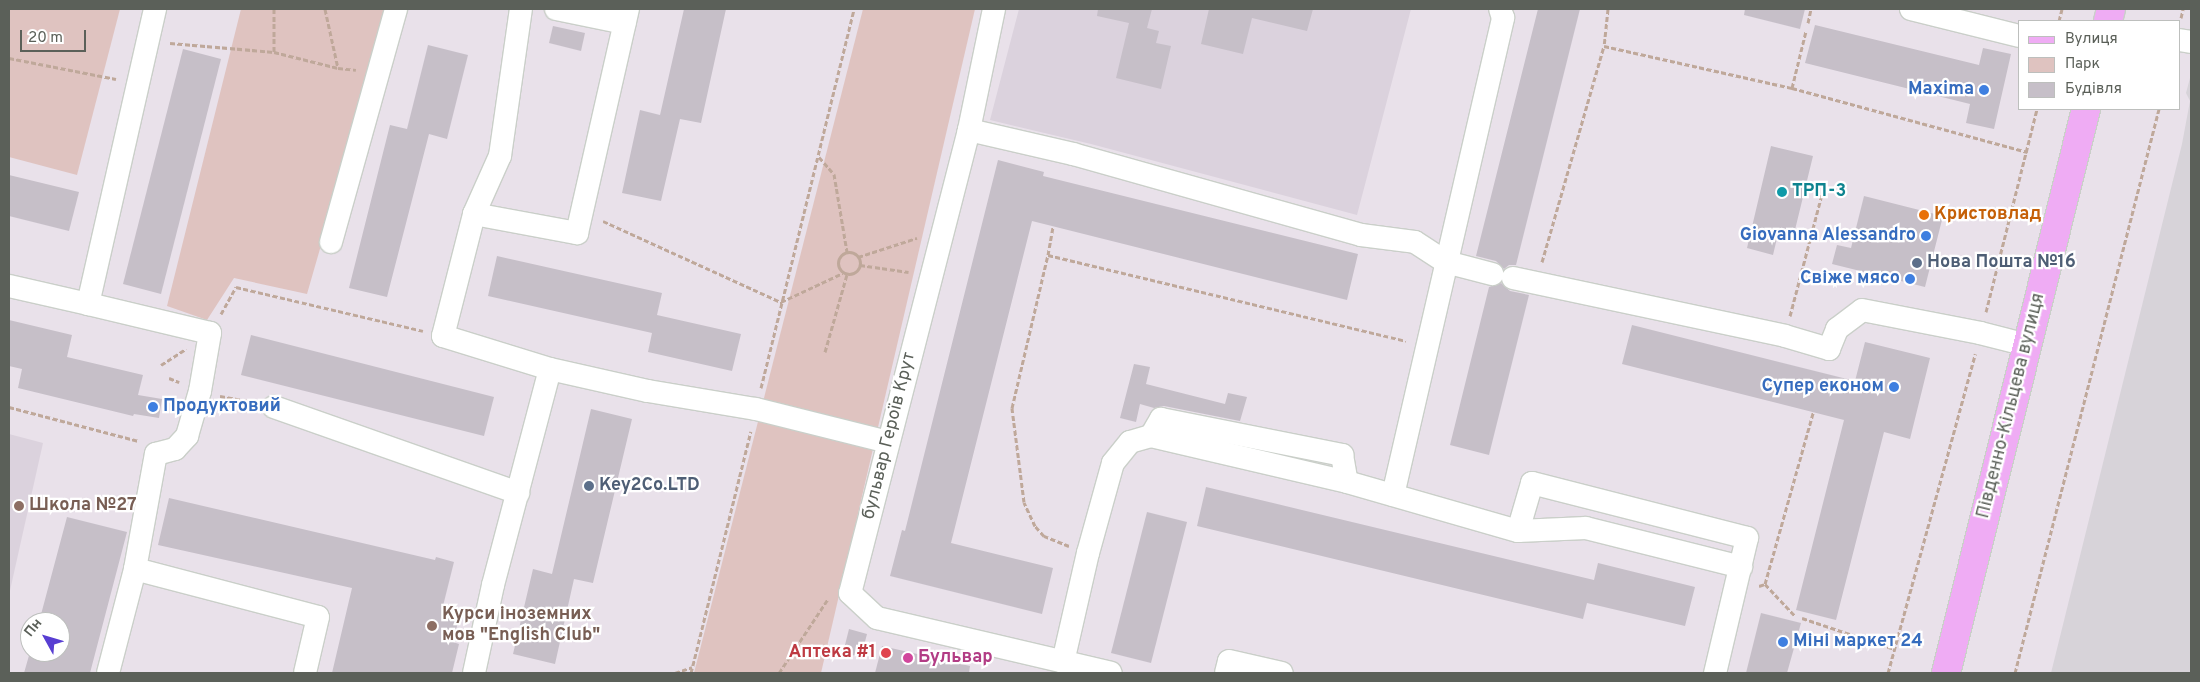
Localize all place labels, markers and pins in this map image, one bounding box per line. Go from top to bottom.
place label: Maxima [1908,79,1974,101]
marker: Maxima [1978,84,1990,96]
place label: ТРП-3 [1792,181,1846,203]
marker: ТРП-3 [1776,186,1788,198]
place label: Кристовлад [1934,204,2041,226]
marker: Кристовлад [1918,209,1930,221]
place label: Giovanna Alessandro [1739,225,1916,247]
marker: Giovanna Alessandro [1920,230,1932,242]
place label: Нова Пошта №16 [1927,252,2076,274]
marker: Нова Пошта №16 [1911,257,1923,269]
place label: Свіже мясо [1800,268,1900,290]
marker: Свіже мясо [1904,273,1916,285]
place label: Супер економ [1761,376,1884,398]
marker: Супер економ [1888,381,1900,393]
place label: Продуктовий [163,396,281,418]
marker: Продуктовий [147,401,159,413]
place label: Key2Co.LTD [599,475,700,497]
marker: Key2Co.LTD [583,480,595,492]
place label: Школа №27 [29,495,137,517]
marker: Школа №27 [13,500,25,512]
place label: Курси іноземних мов "English Club" [442,605,600,648]
marker: Курси іноземних мов "English Club" [426,620,438,632]
place label: Міні маркет 24 [1793,631,1923,653]
marker: Міні маркет 24 [1777,636,1789,648]
place label: Аптека #1 [788,642,876,664]
marker: Аптека #1 [880,647,892,659]
place label: Бульвар [918,647,993,669]
marker: Бульвар [902,652,914,664]

